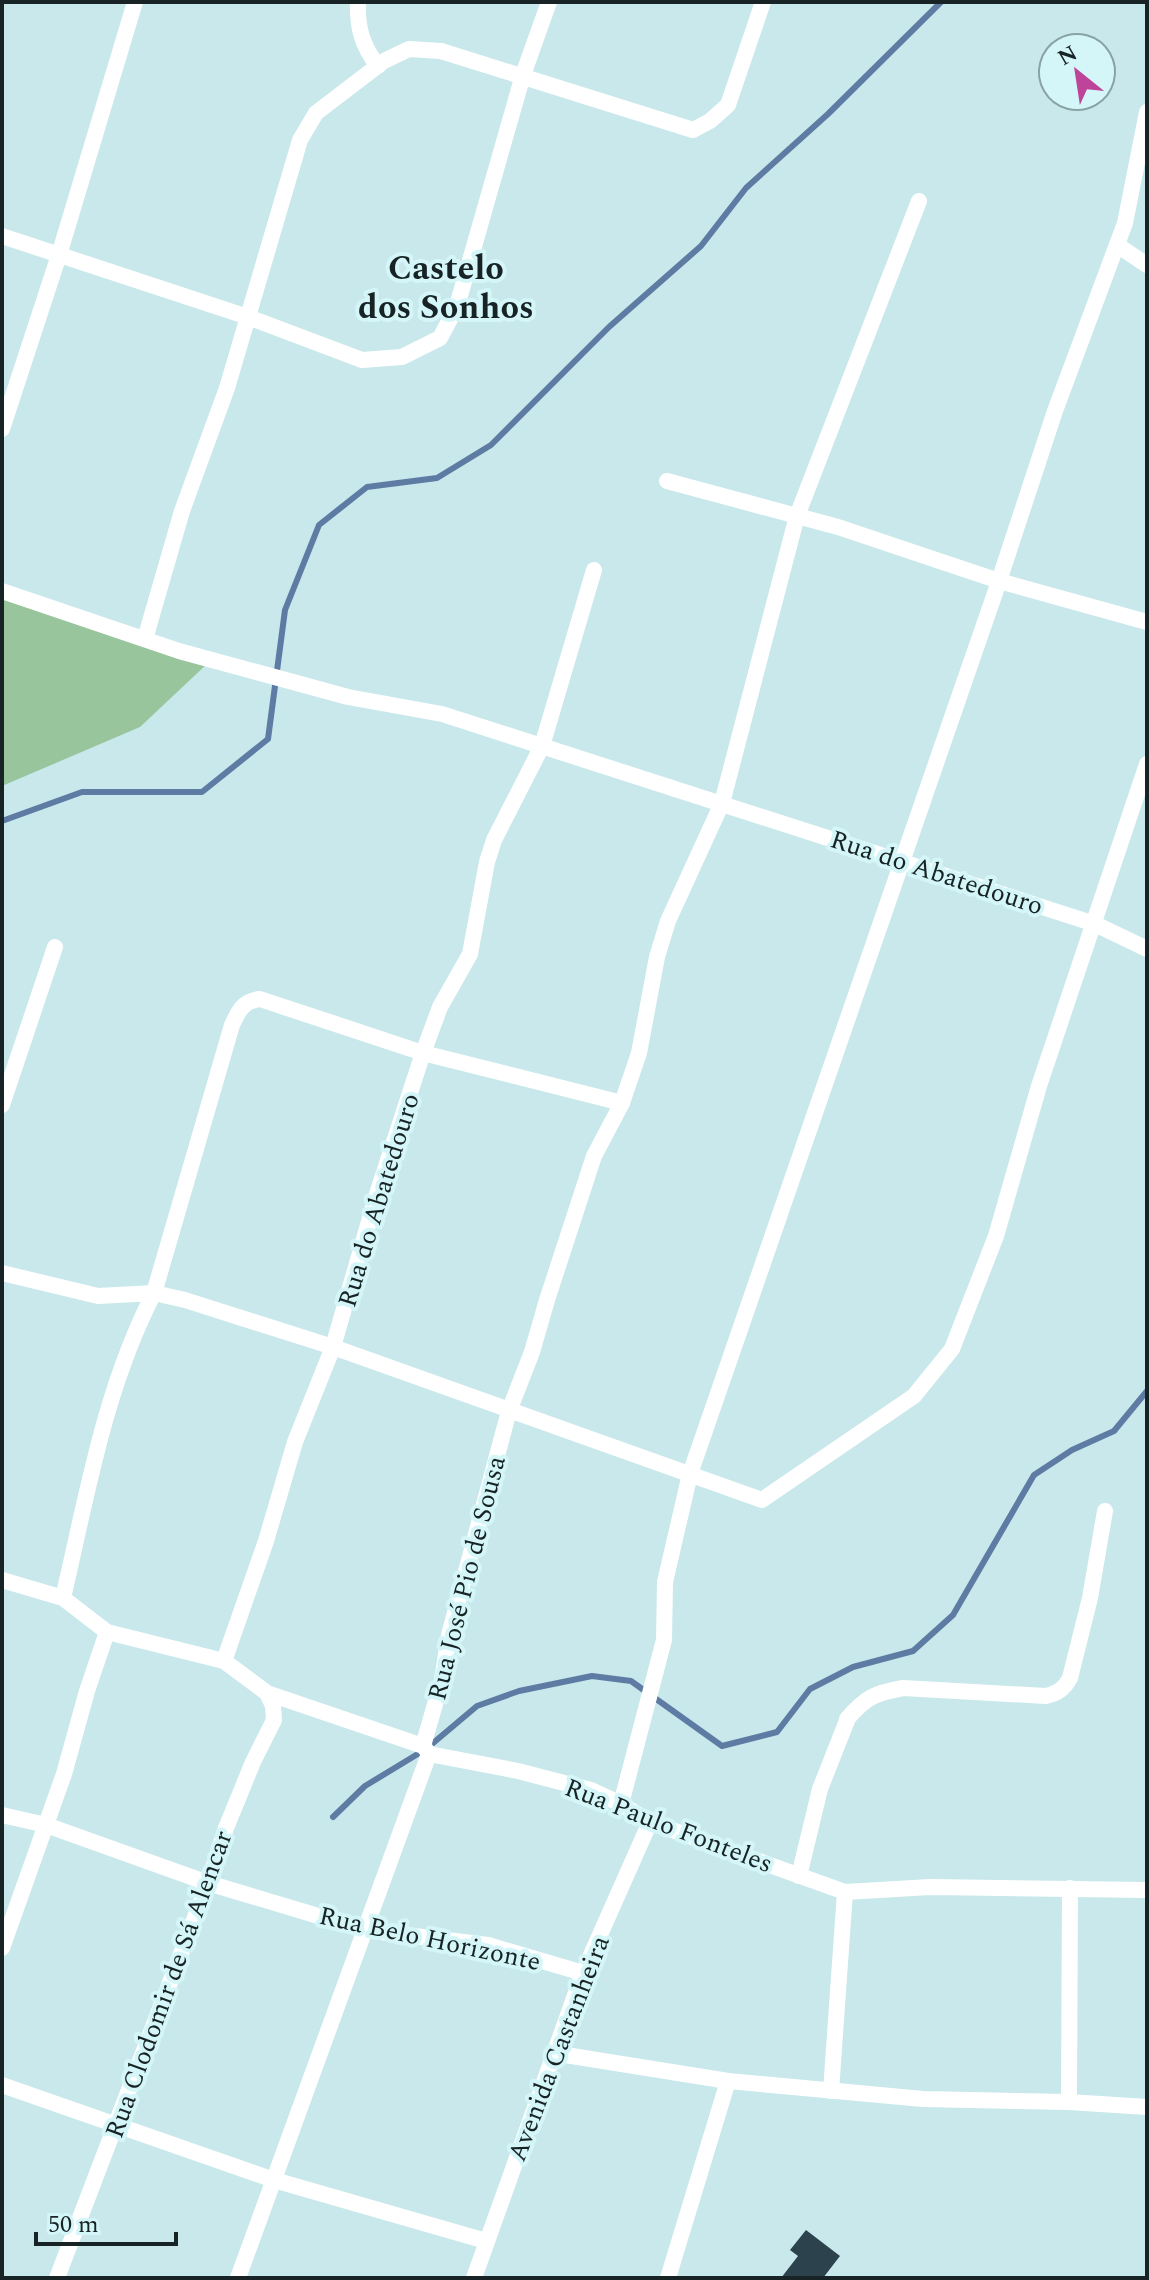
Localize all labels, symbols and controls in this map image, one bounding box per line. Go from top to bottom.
north arrow [1037,32,1117,112]
text: N [1052,37,1084,75]
district label: Castelo dos Sonhos [358,243,534,334]
street label: Rua do Abatedouro [825,820,1048,926]
street label: Rua do Abatedouro [327,1088,431,1312]
street label: Rua José Pio de Sousa [417,1451,517,1705]
street label: Rua Paulo Fonteles [559,1768,779,1884]
street label: Rua Clodomir de Sá Alencar [95,1825,243,2144]
street label: Rua Belo Horizonte [315,1896,544,1982]
street label: Avenida Castanheira [497,1929,621,2167]
scale bar [36,2196,176,2246]
text: 50 m [48,2207,99,2243]

